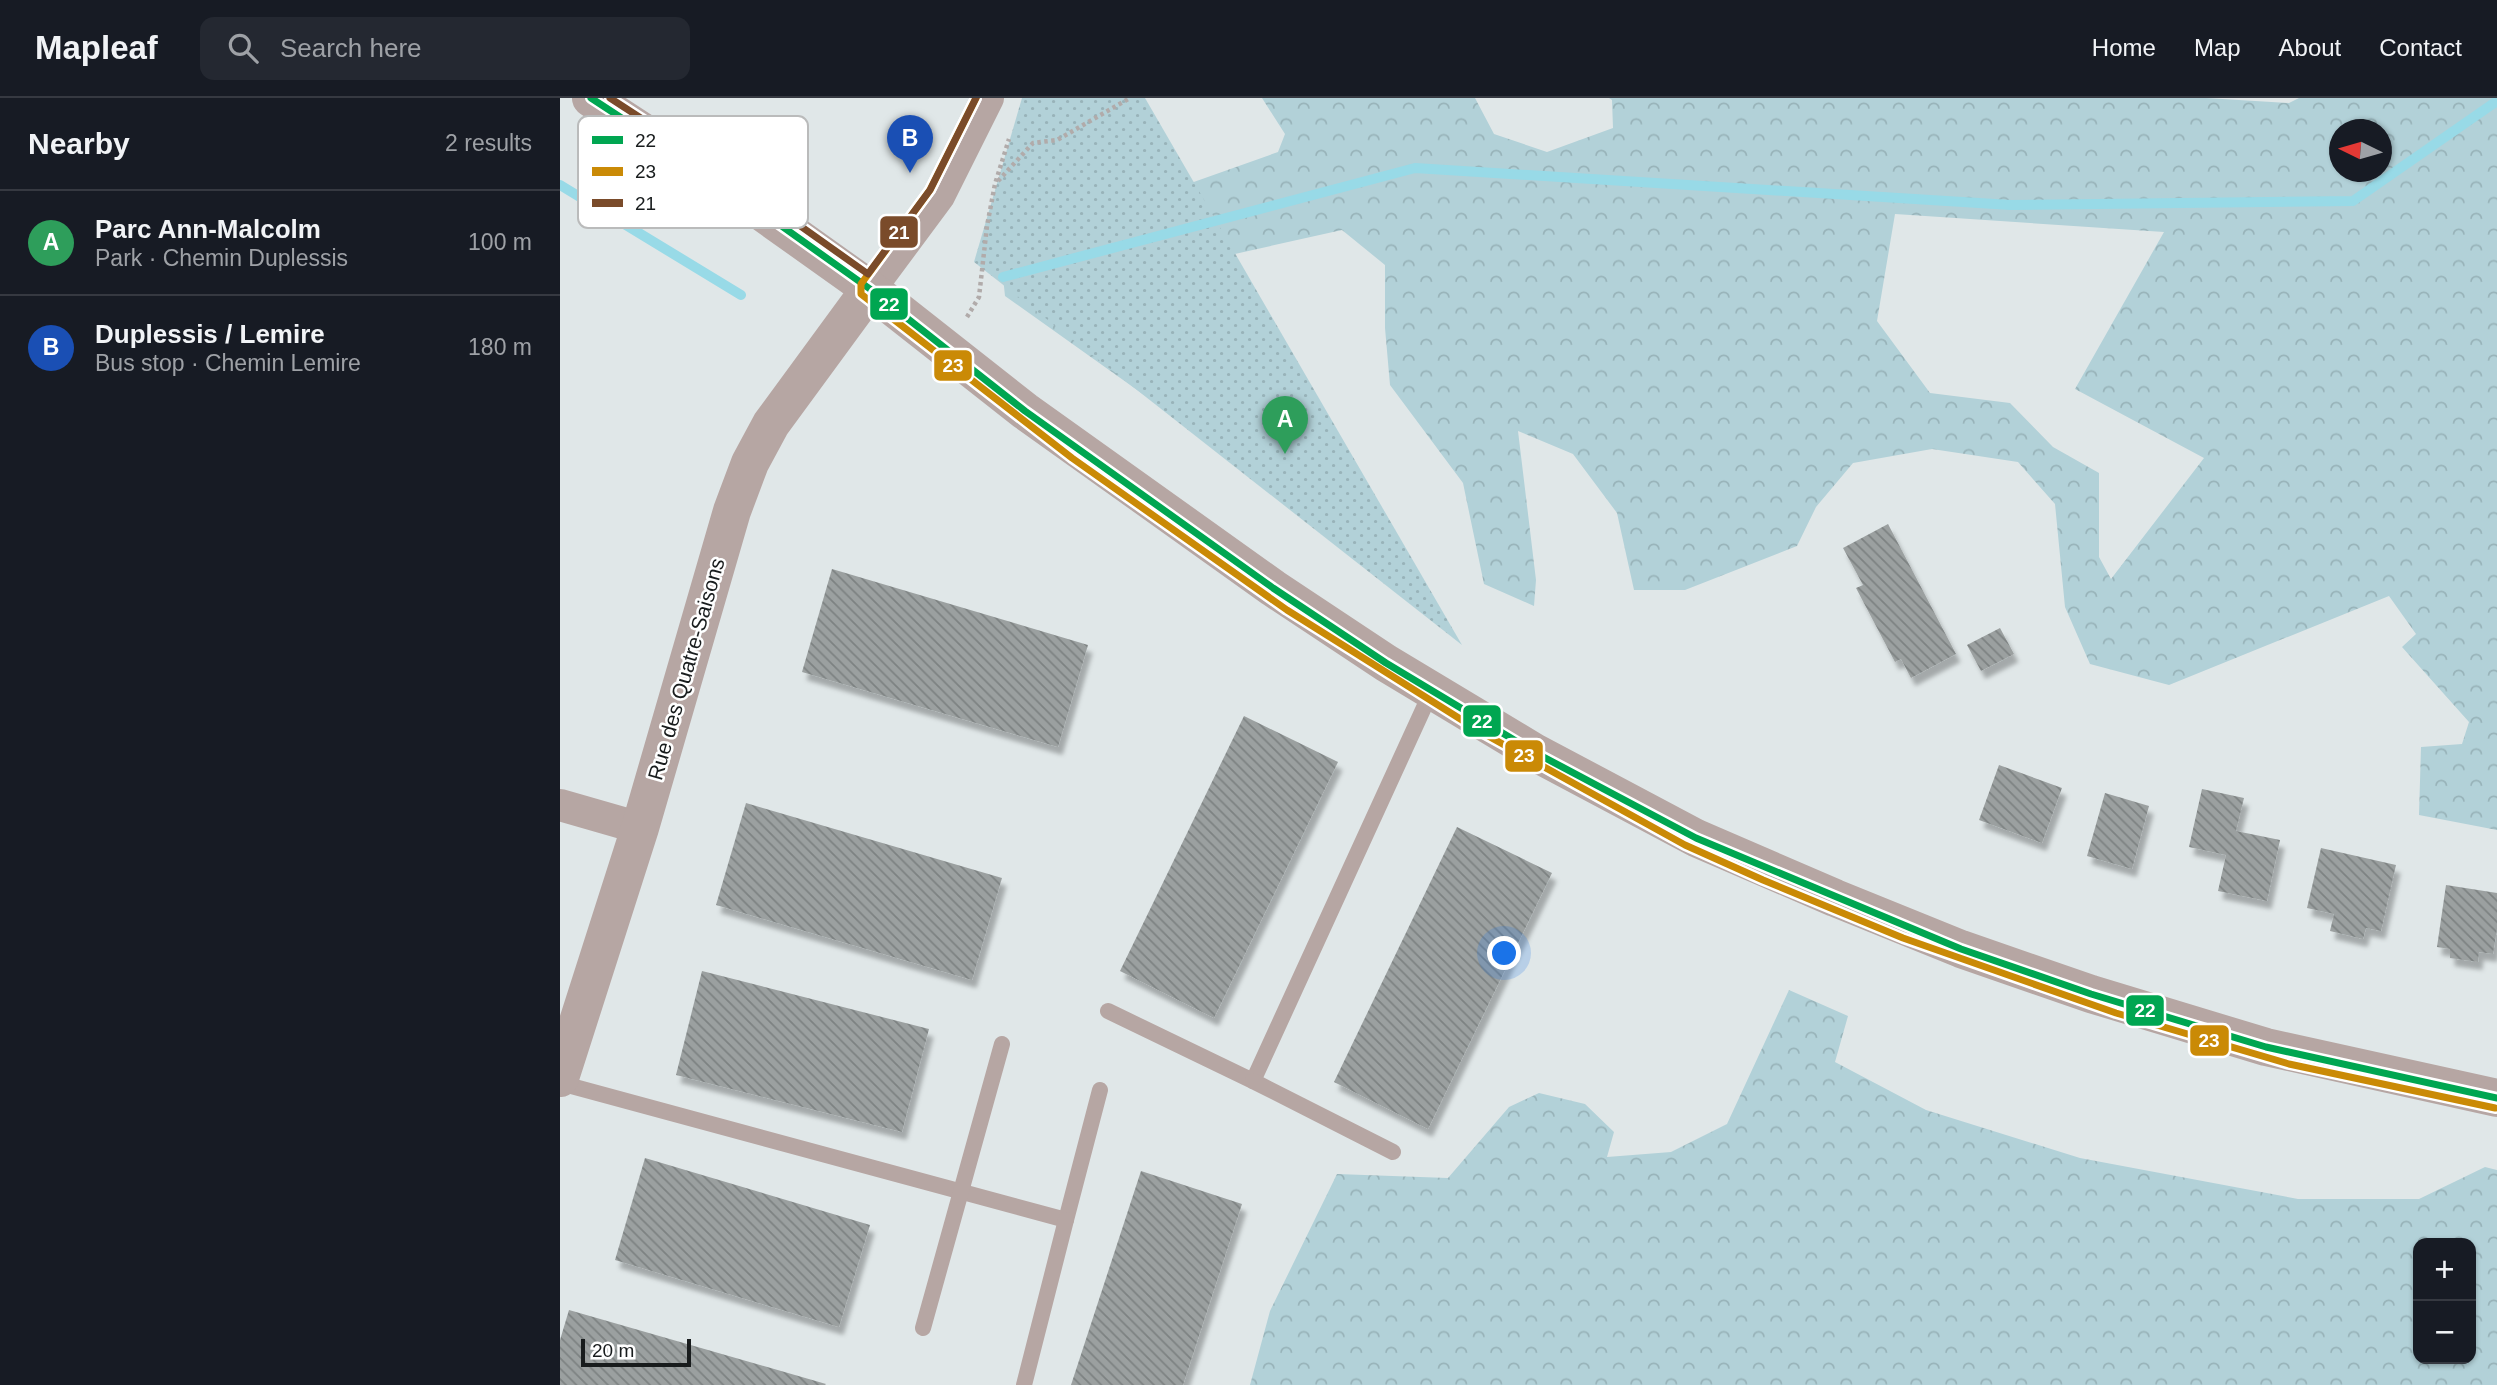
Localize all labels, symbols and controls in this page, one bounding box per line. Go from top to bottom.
search box [200,17,690,80]
text: Mapleaf [35,29,158,66]
icon: search [224,29,262,67]
text: Search here [280,33,422,63]
text: Home [2092,34,2156,61]
text: Map [2194,34,2241,61]
text: About [2279,34,2341,61]
text: Contact [2379,34,2462,61]
pin: B [887,115,933,173]
legend [578,116,808,228]
north arrow [2329,119,2392,182]
text: Nearby [28,127,130,160]
text: 2 results [445,130,532,156]
text: 22 [635,130,656,151]
text: 23 [635,161,656,182]
text: 21 [635,193,656,214]
text: Parc Ann-Malcolm [95,214,321,244]
line badge: 21 [879,215,919,249]
text: 21 [888,222,910,243]
text: A [43,229,59,255]
text: 100 m [468,229,532,255]
text: Park · Chemin Duplessis [95,245,348,271]
line badge: 22 [869,287,909,321]
text: 22 [878,294,900,315]
text: Duplessis / Lemire [95,319,325,349]
text: B [43,334,59,360]
text: 180 m [468,334,532,360]
line badge: 23 [933,349,973,382]
text: Bus stop · Chemin Lemire [95,350,361,376]
text: 23 [942,355,964,376]
pin: A [1262,396,1308,454]
street label: Rue des Quatre-Saisons [643,555,729,783]
line badge: 22 [1462,704,1502,738]
text: 22 [1471,711,1493,732]
line badge: 23 [1504,739,1544,773]
text: 23 [1513,745,1535,766]
your location [1487,936,1521,970]
line badge: 22 [2125,994,2165,1027]
text: 22 [2134,1000,2156,1021]
line badge: 23 [2189,1024,2230,1057]
text: 23 [2198,1030,2220,1051]
map controls [2413,1238,2476,1364]
button: + [2413,1238,2476,1301]
button: − [2413,1301,2476,1364]
scale bar [581,1336,691,1368]
text: 20 m [592,1340,634,1361]

